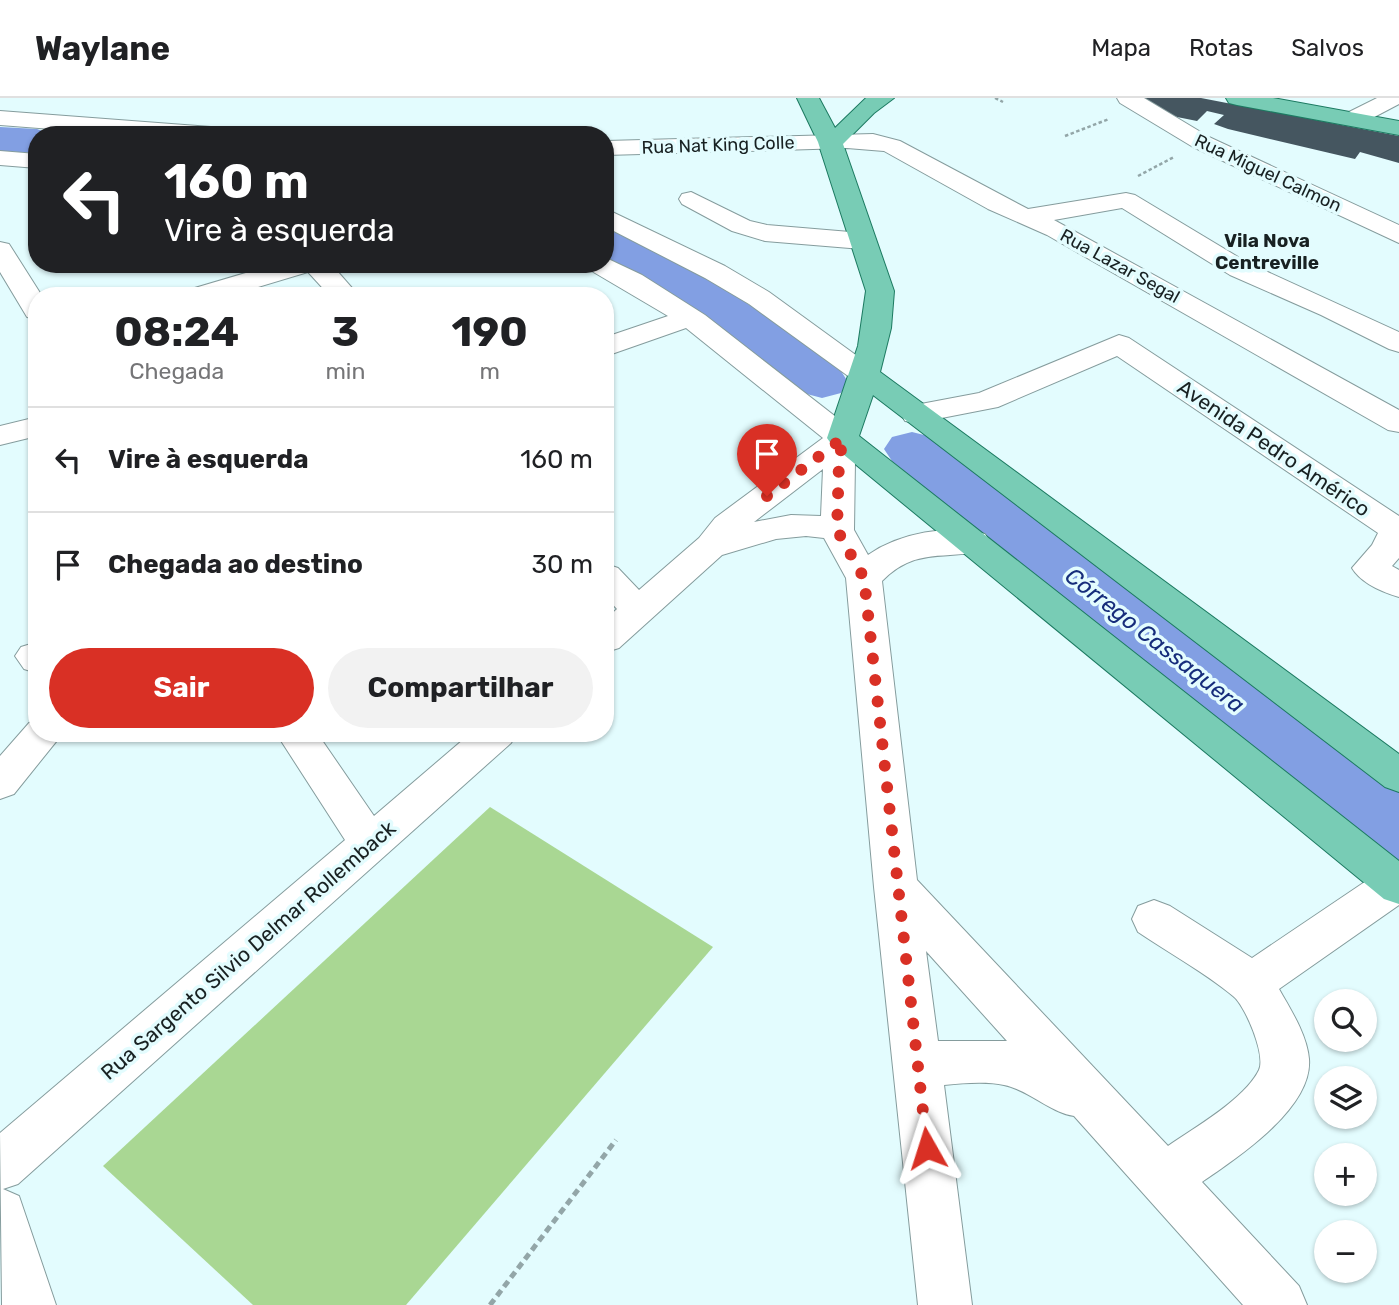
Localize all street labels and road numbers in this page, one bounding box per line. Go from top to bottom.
street label: Rua Miguel Calmon [1191,129,1345,217]
street label: Rua Nat King Colle [641,131,795,159]
street label: Rua Lazar Segal [1056,224,1184,308]
street label: Avenida Pedro Américo [1173,374,1375,522]
street label: Rua Sargento Silvio Delmar Rollemback [96,815,400,1085]

